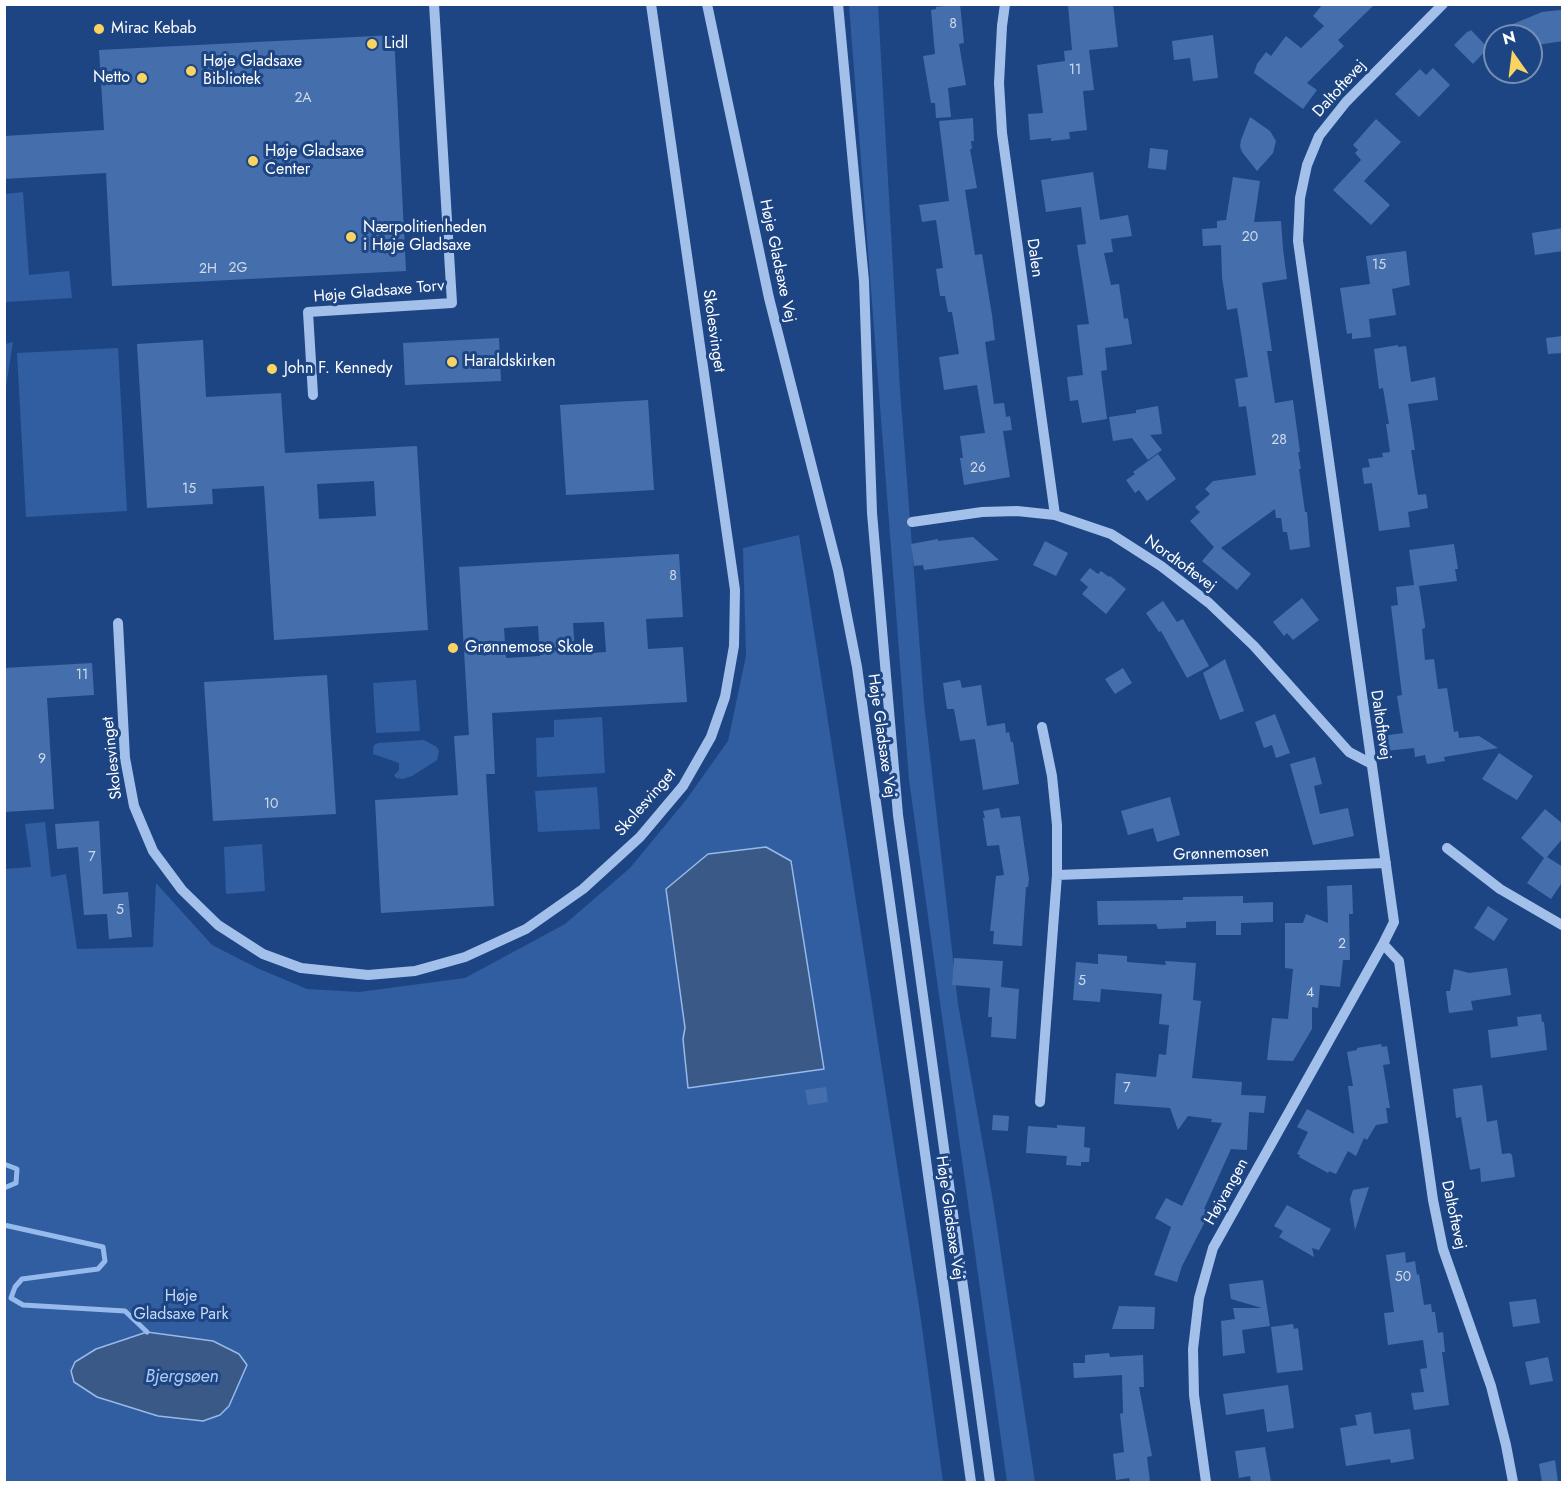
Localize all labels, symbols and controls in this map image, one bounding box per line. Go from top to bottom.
house number: 8 [949,17,957,33]
place label: Mirac Kebab [111,19,196,39]
marker: Mirac Kebab [92,22,106,36]
north arrow [1483,24,1543,84]
text: N [1500,25,1518,51]
place label: Lidl [384,34,408,54]
marker: Lidl [365,37,379,51]
place label: Høje Gladsaxe Bibliotek [203,52,302,90]
street label: Daltoftevej [1309,56,1371,122]
house number: 11 [1069,63,1081,79]
marker: Høje Gladsaxe Bibliotek [184,64,198,78]
place label: Netto [93,68,130,88]
marker: Netto [135,71,149,85]
house number: 2A [294,91,312,107]
place label: Høje Gladsaxe Center [265,142,364,180]
marker: Høje Gladsaxe Center [246,154,260,168]
street label: Høje Gladsaxe Vej [755,198,799,324]
place label: Nærpolitienheden i Høje Gladsaxe [363,218,487,256]
marker: Nærpolitienheden i Høje Gladsaxe [344,230,358,244]
house number: 20 [1242,230,1258,246]
street label: Dalen [1022,237,1046,279]
house number: 15 [1372,258,1386,274]
house number: 2G [229,261,247,277]
house number: 2H [199,262,217,278]
street label: Høje Gladsaxe Torv [313,277,445,307]
street label: Skolesvinget [698,288,728,374]
place label: Haraldskirken [464,352,556,372]
marker: Haraldskirken [445,355,459,369]
place label: John F. Kennedy [284,359,393,379]
marker: John F. Kennedy [265,362,279,376]
house number: 28 [1271,433,1287,449]
house number: 26 [970,461,986,477]
house number: 15 [182,482,196,498]
street label: Nordtoftevej [1140,532,1220,596]
house number: 8 [669,569,677,585]
place label: Grønnemose Skole [465,638,594,658]
marker: Grønnemose Skole [446,641,460,655]
house number: 11 [76,668,88,684]
street label: Høje Gladsaxe Vej [863,673,899,799]
street label: Daltoftevej [1366,689,1394,761]
street label: Skolesvinget [99,716,127,800]
house number: 9 [38,752,46,768]
street label: Skolesvinget [611,765,681,841]
house number: 10 [264,797,278,813]
street label: Grønnemosen [1173,843,1269,865]
house number: 7 [88,850,96,866]
house number: 5 [116,903,124,919]
house number: 2 [1338,937,1346,953]
house number: 5 [1078,974,1086,990]
house number: 4 [1306,986,1314,1002]
house number: 7 [1123,1081,1131,1097]
street label: Høje Gladsaxe Vej [931,1155,967,1281]
street label: Højvangen [1201,1155,1253,1229]
street label: Daltoftevej [1436,1179,1470,1251]
house number: 50 [1395,1270,1411,1286]
park label: Høje Gladsaxe Park [133,1287,229,1325]
water label: Bjergsøen [145,1367,219,1389]

